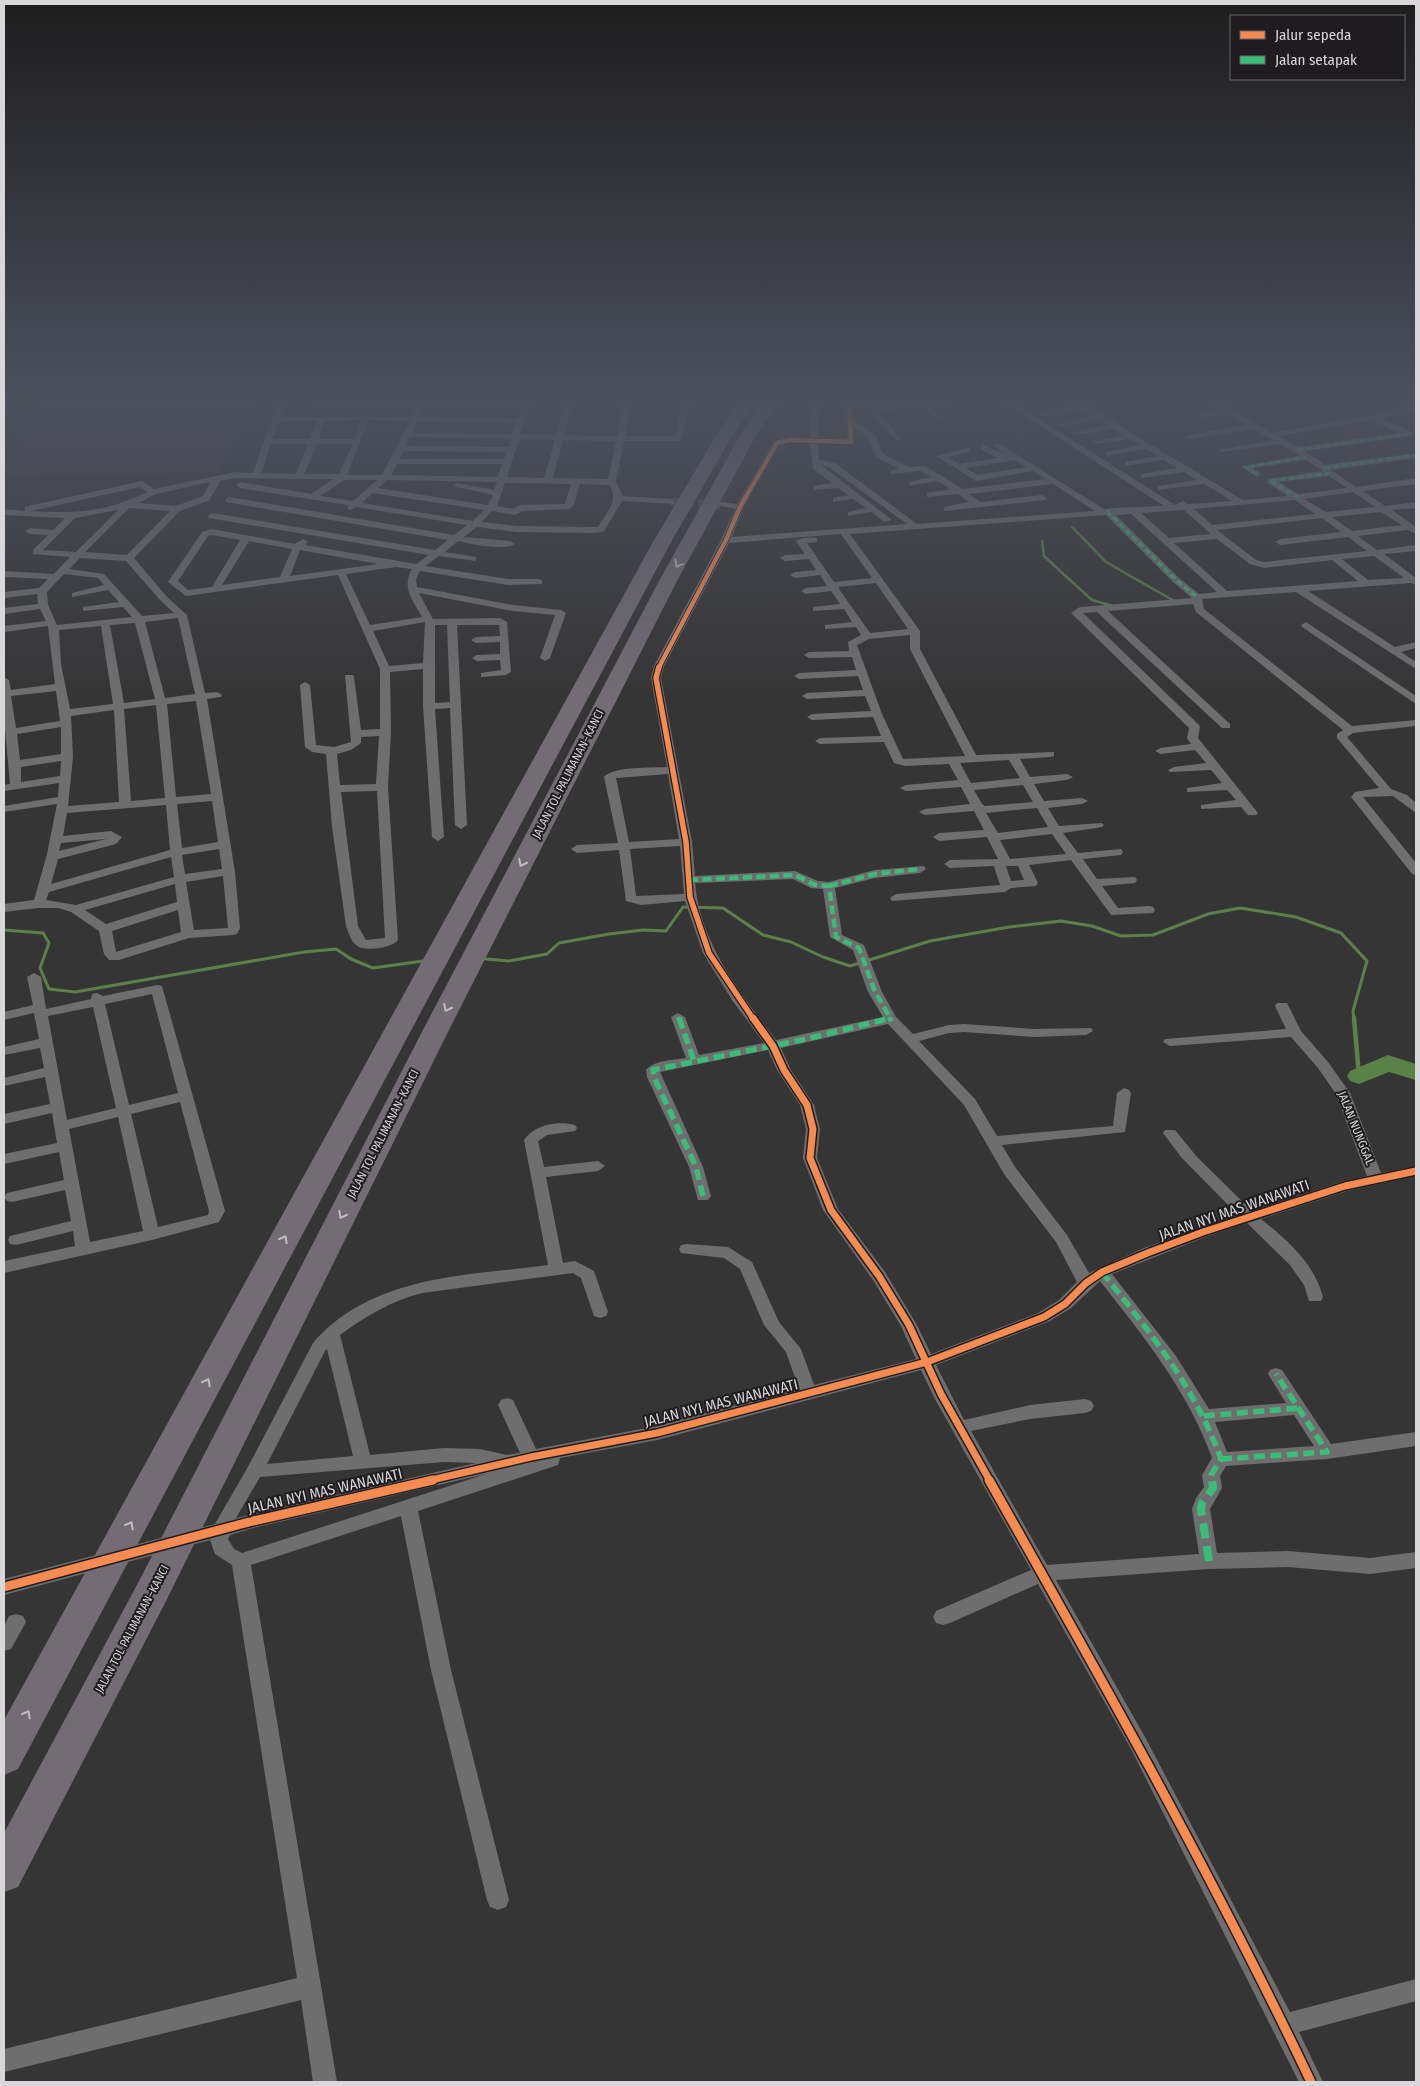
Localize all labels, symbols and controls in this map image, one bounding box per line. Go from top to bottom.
legend [1230,15,1405,80]
text: Jalur sepeda [1275,26,1351,44]
text: Jalan setapak [1275,51,1357,69]
one-way arrow [674,558,684,567]
street label: JALAN TOL PALIMANAN–KANCI [529,707,607,841]
one-way arrow [518,858,528,867]
one-way arrow [444,1002,454,1011]
street label: JALAN TOL PALIMANAN–KANCI [344,1067,422,1201]
street label: JALAN NUNGGAL [1335,1089,1377,1168]
street label: JALAN NYI MAS WANAWATI [1156,1176,1312,1244]
one-way arrow [338,1210,349,1219]
one-way arrow [278,1235,288,1244]
street label: JALAN NYI MAS WANAWATI [642,1375,800,1431]
one-way arrow [201,1378,211,1387]
street label: JALAN NYI MAS WANAWATI [246,1464,404,1518]
one-way arrow [124,1521,134,1530]
street label: JALAN TOL PALIMANAN–KANCI [92,1563,172,1695]
one-way arrow [21,1710,31,1719]

